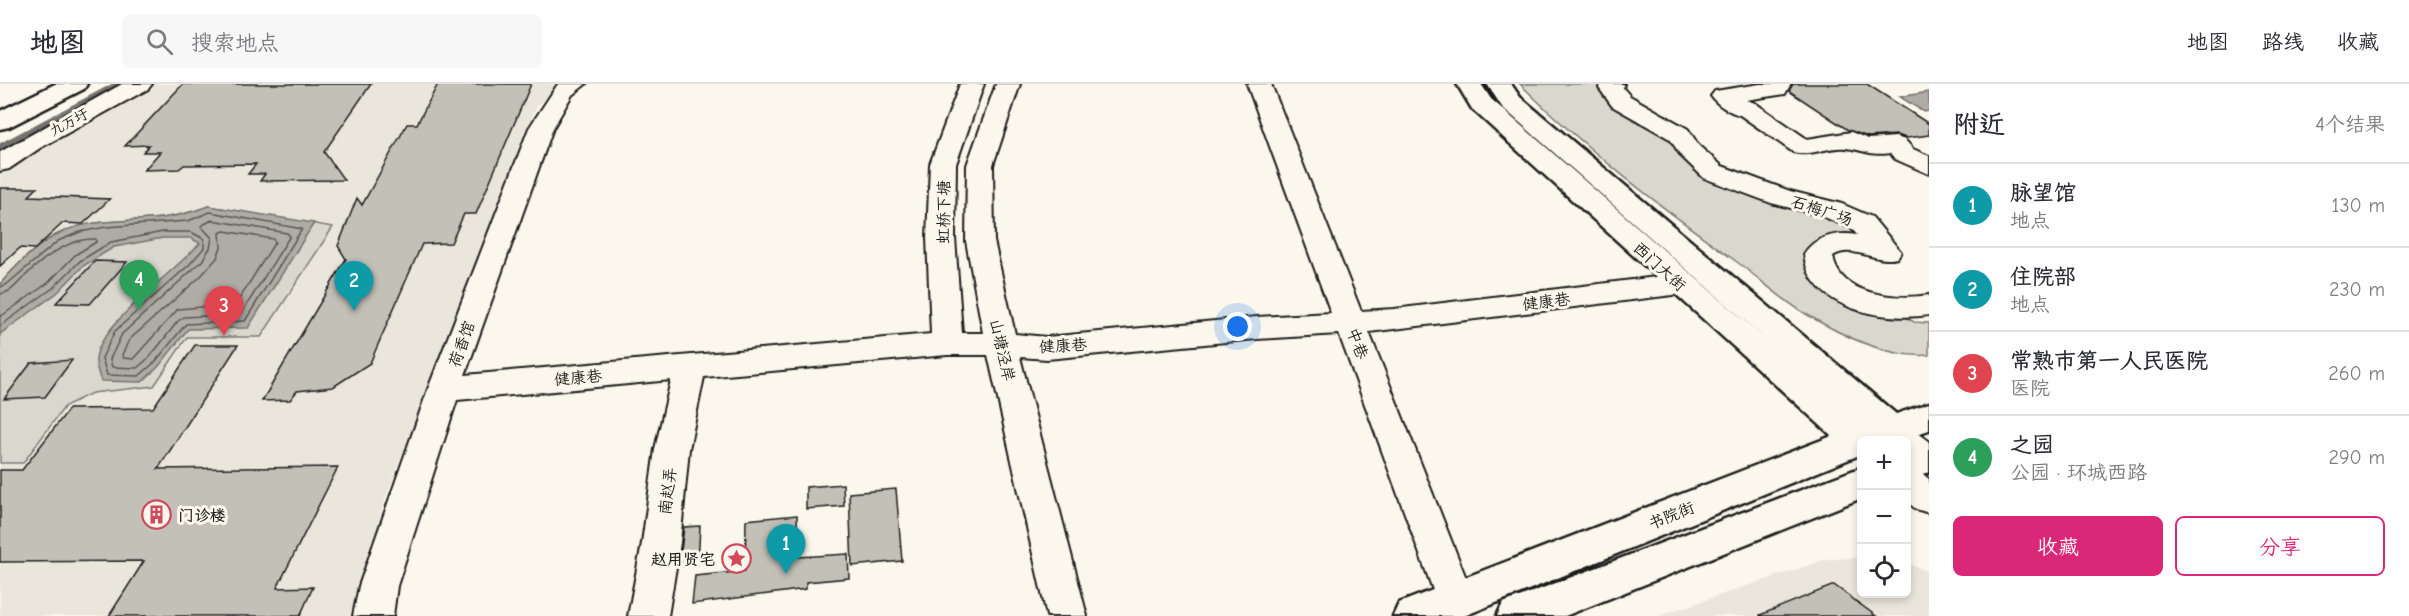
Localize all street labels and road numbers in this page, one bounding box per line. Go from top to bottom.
street label: 九万圩 [47,105,92,140]
street label: 虹桥下塘 [934,180,954,244]
street label: 石梅广场 [1788,193,1855,229]
street label: 西门大街 [1630,239,1689,295]
street label: 健康巷 [1521,290,1571,314]
street label: 山塘泾岸 [986,317,1018,383]
street label: 荷香馆 [445,319,479,370]
street label: 中巷 [1343,325,1371,362]
street label: 健康巷 [1039,336,1087,356]
street label: 健康巷 [553,367,603,389]
street label: 南赵弄 [656,466,680,516]
street label: 书院街 [1646,499,1697,533]

